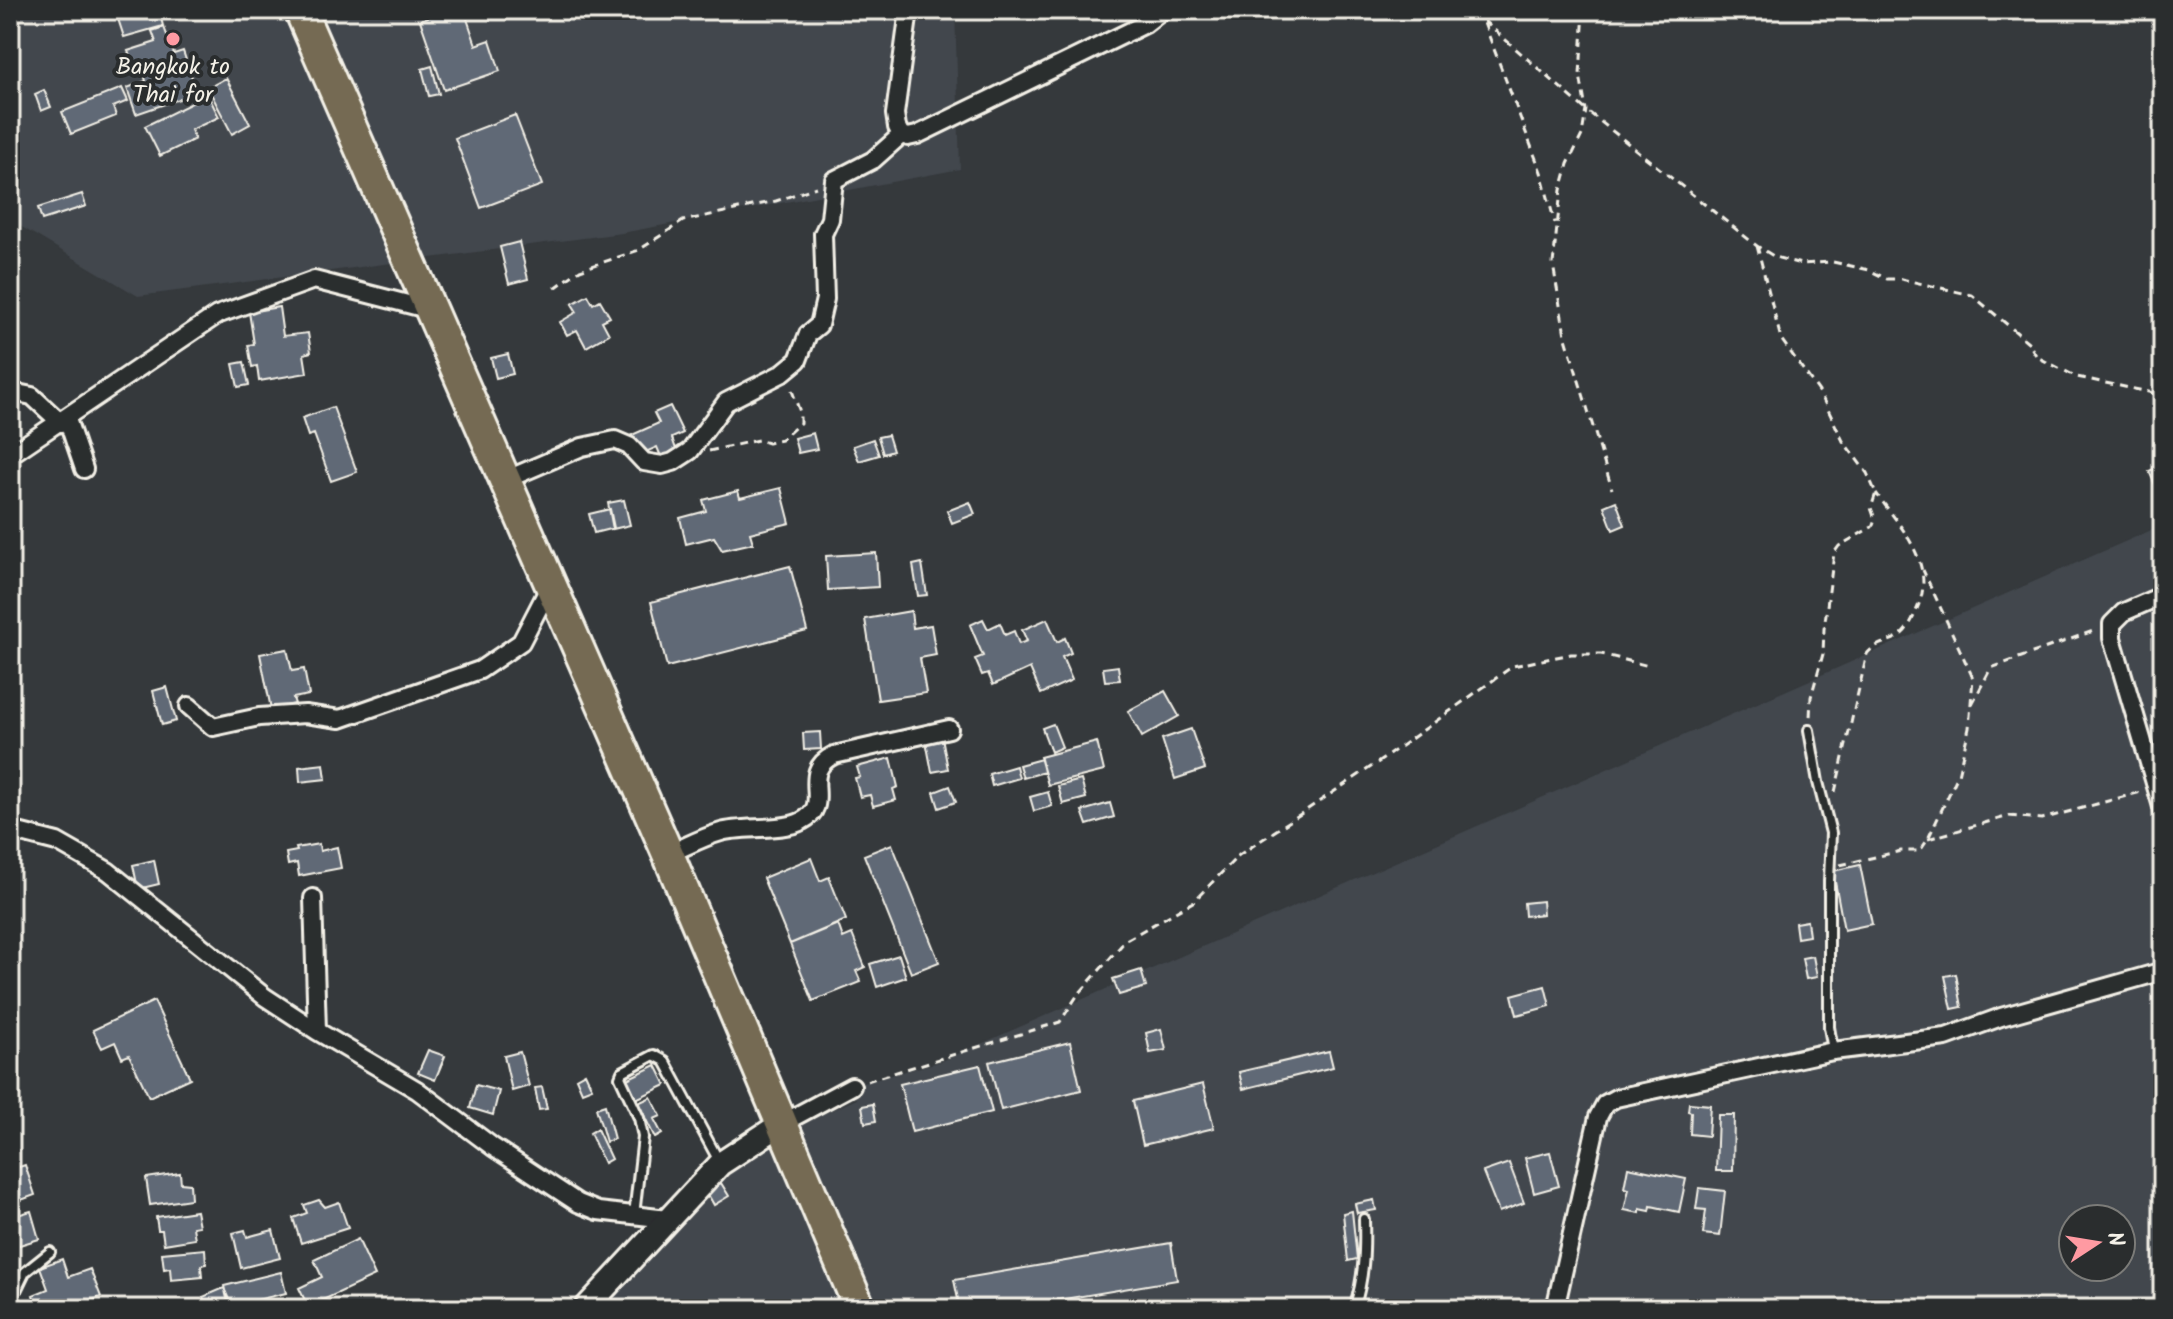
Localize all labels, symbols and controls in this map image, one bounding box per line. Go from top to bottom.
marker: Bangkok to Thai for [164,30,182,48]
place label: Bangkok to Thai for [116,48,230,115]
north arrow [2057,1203,2137,1283]
text: N [2096,1229,2133,1250]

